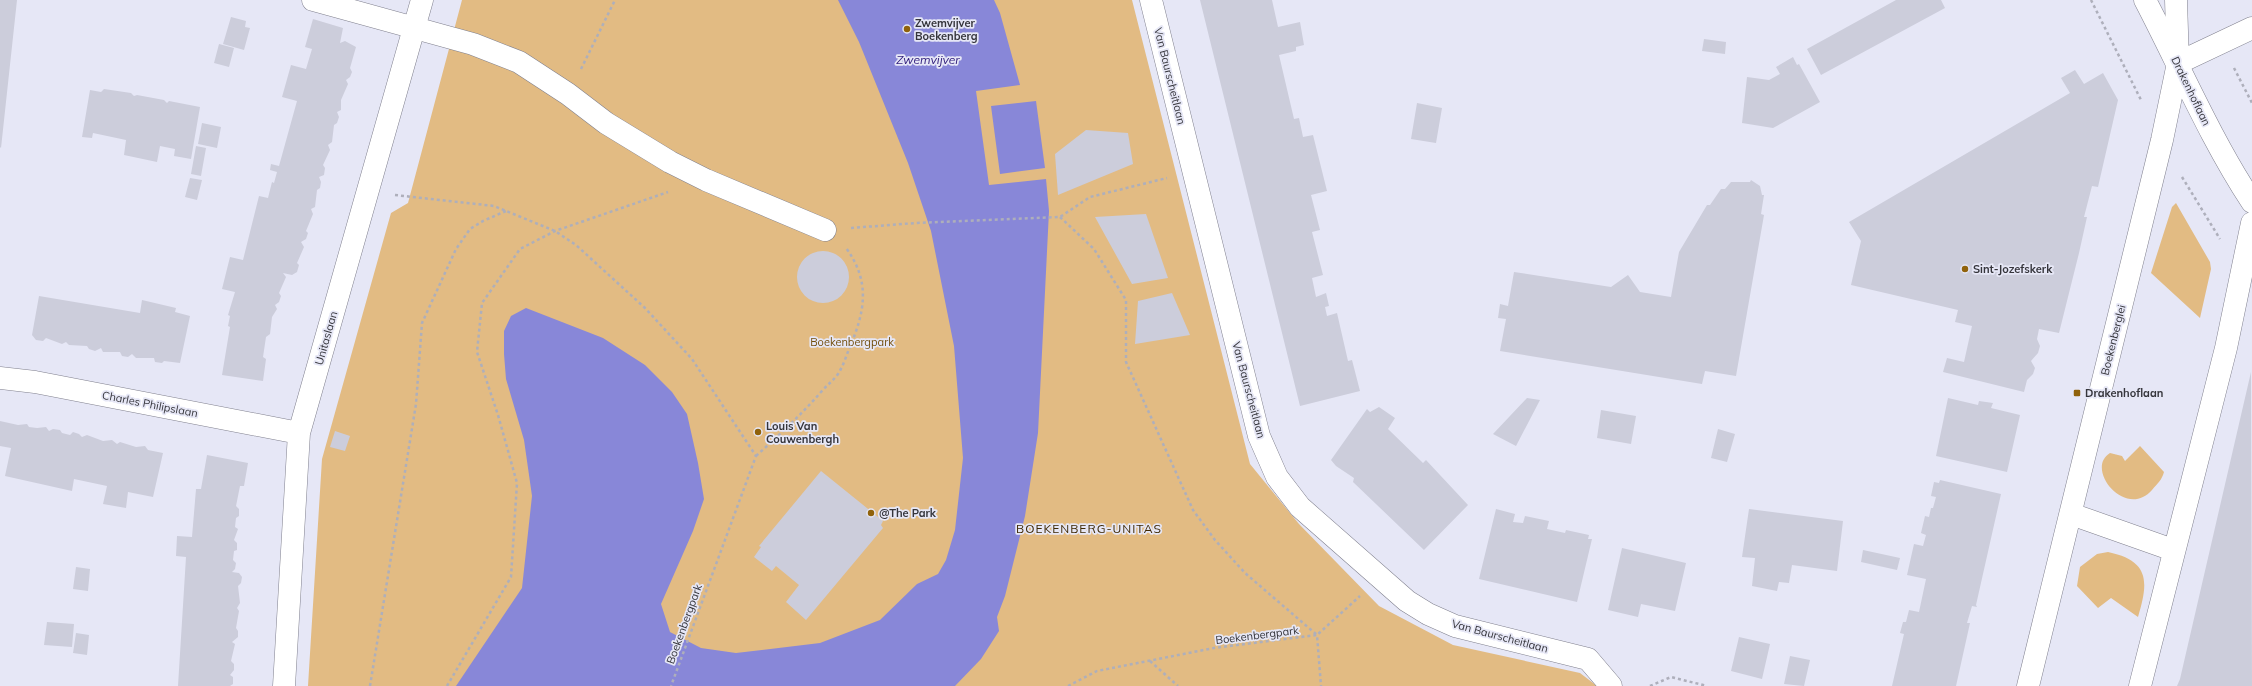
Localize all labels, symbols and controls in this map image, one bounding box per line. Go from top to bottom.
place label: Zwemvijver Boekenberg [915,16,978,43]
marker: Zwemvijver Boekenberg [902,24,912,34]
street label: Van Baurscheitlaan [1151,26,1189,126]
water label: Zwemvijver [896,52,960,67]
street label: Drakenhoflaan [2168,54,2214,128]
place label: Sint-Jozefskerk [1973,262,2053,276]
marker: Sint-Jozefskerk [1960,264,1970,274]
street label: Boekenberglei [2097,303,2129,377]
street label: Unitaslaan [312,310,340,366]
park label: Boekenbergpark [810,335,894,349]
street label: Van Baurscheitlaan [1229,340,1269,440]
place label: Drakenhoflaan [2085,386,2163,400]
street label: Charles Philipslaan [101,388,199,420]
marker: Drakenhoflaan [2072,388,2082,398]
place label: Louis Van Couwenbergh [766,419,839,446]
marker: Louis Van Couwenbergh [753,427,763,437]
place label: @The Park [879,506,937,520]
marker: @The Park [866,508,876,518]
district label: BOEKENBERG-UNITAS [1016,521,1162,536]
street label: Boekenbergpark [663,582,705,666]
street label: Van Baurscheitlaan [1450,616,1550,656]
street label: Boekenbergpark [1215,623,1300,647]

